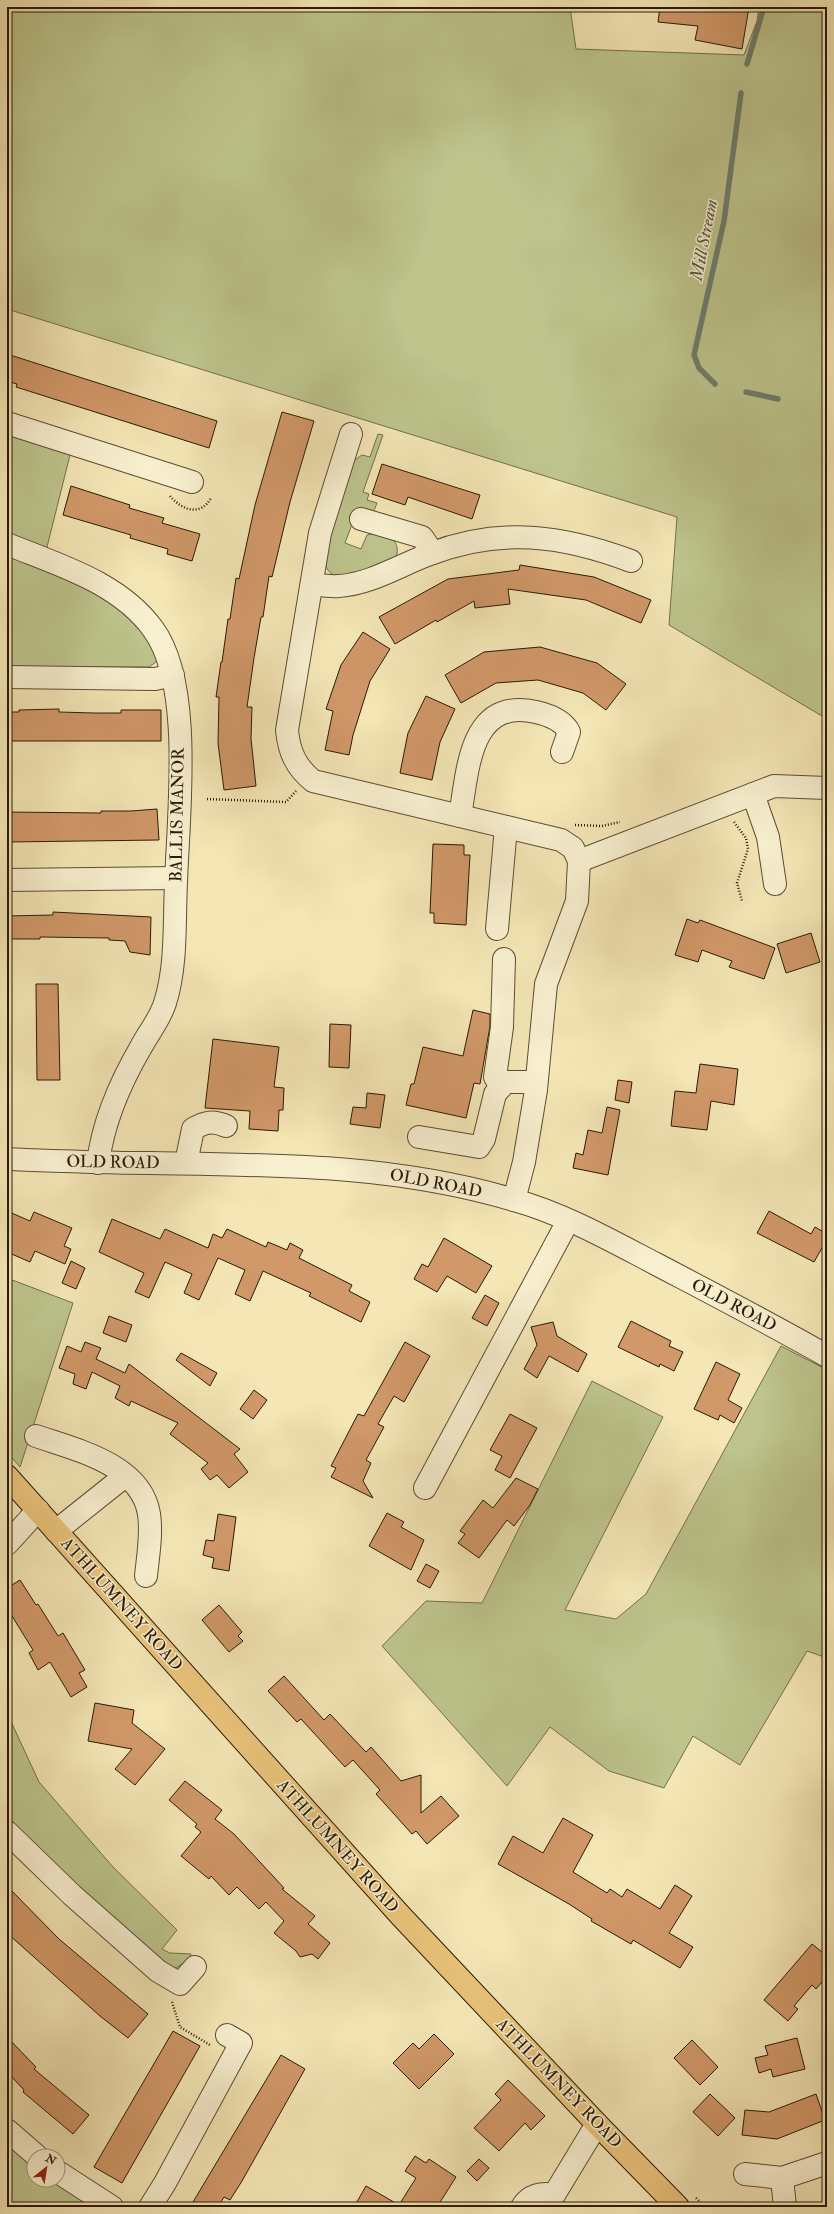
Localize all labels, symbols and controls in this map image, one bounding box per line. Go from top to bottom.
water label: Mill Stream [685,197,723,284]
street label: BALLIS MANOR [165,747,189,882]
street label: OLD ROAD [66,1151,160,1173]
street label: OLD ROAD [388,1164,484,1202]
street label: OLD ROAD [688,1274,780,1336]
street label: ATHLUMNEY ROAD [56,1532,187,1675]
street label: ATHLUMNEY ROAD [272,1774,403,1917]
street label: ATHLUMNEY ROAD [491,2013,626,2152]
north arrow [26,2148,66,2188]
text: N [42,2151,59,2168]

